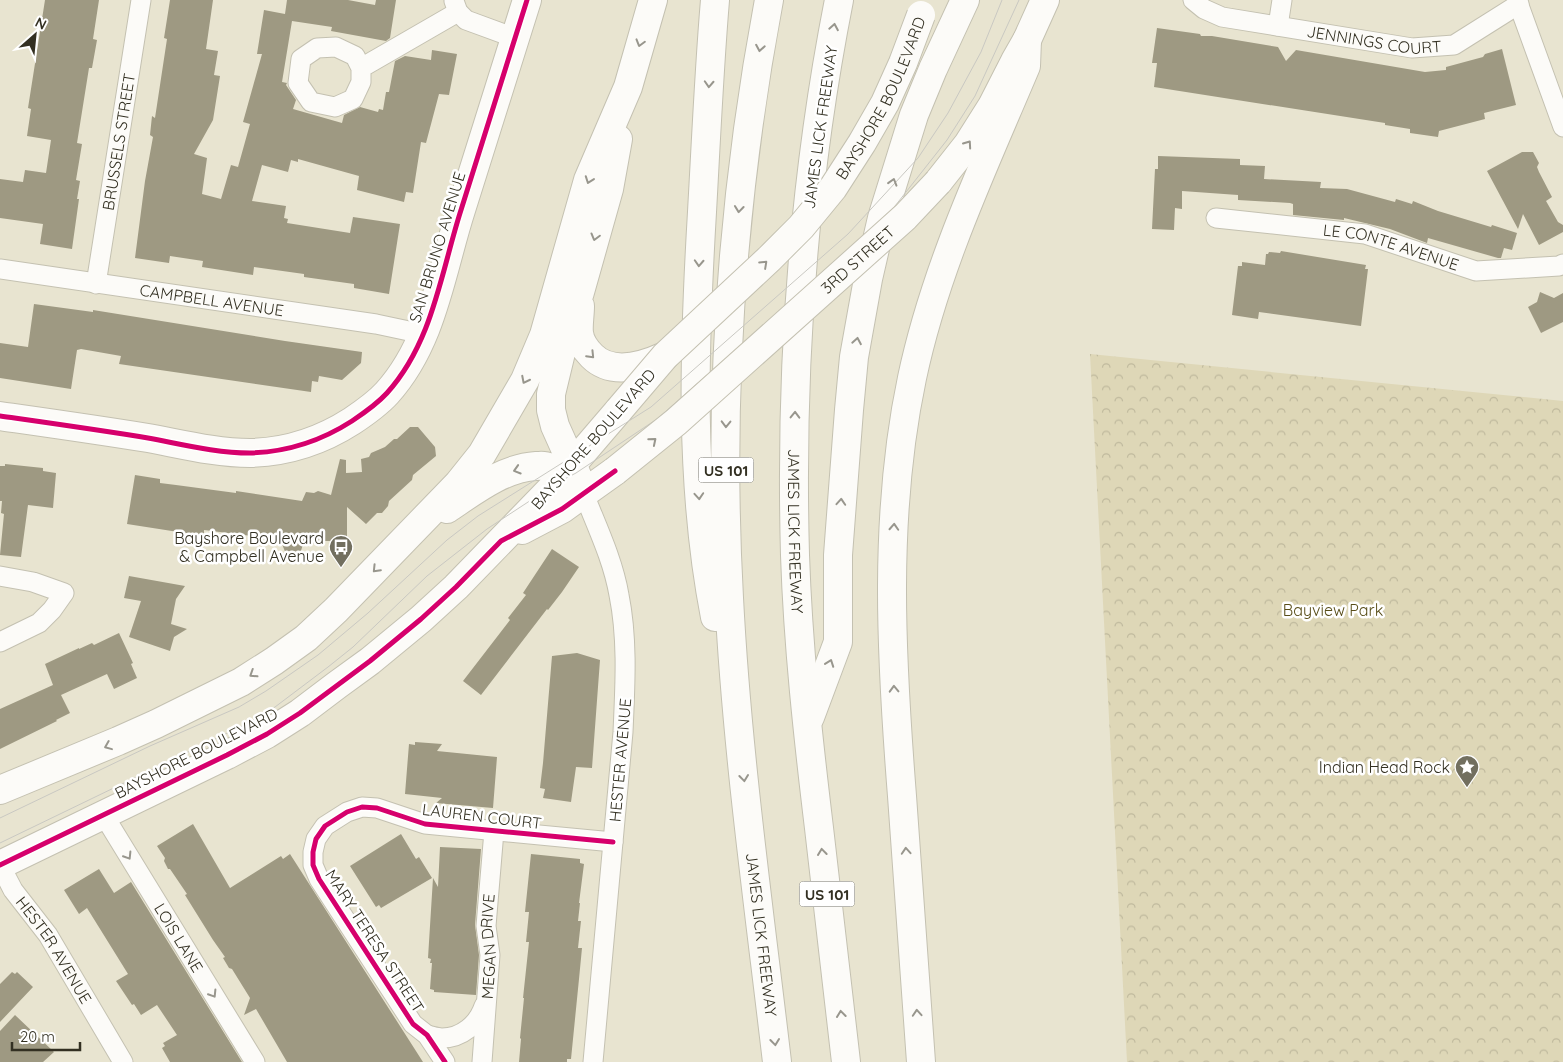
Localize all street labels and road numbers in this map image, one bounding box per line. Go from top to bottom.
street label: BAYSHORE BOULEVARD [831,14,929,183]
street label: JENNINGS COURT [1305,21,1443,58]
street label: JAMES LICK FREEWAY [799,44,841,210]
street label: BRUSSELS STREET [98,71,139,212]
street label: SAN BRUNO AVENUE [405,169,469,325]
street label: LE CONTE AVENUE [1322,220,1461,275]
street label: 3RD STREET [817,221,899,298]
street label: CAMPBELL AVENUE [138,280,285,320]
street label: BAYSHORE BOULEVARD [526,365,660,513]
street label: JAMES LICK FREEWAY [784,449,808,614]
road number: US 101 [698,458,754,482]
street label: HESTER AVENUE [605,697,635,823]
street label: BAYSHORE BOULEVARD [111,703,281,803]
street label: LAUREN COURT [421,799,543,833]
street label: JAMES LICK FREEWAY [742,852,782,1018]
street label: MARY TERESA STREET [321,866,429,1017]
road number: US 101 [800,882,854,906]
street label: HESTER AVENUE [12,892,96,1007]
street label: MEGAN DRIVE [476,893,500,1000]
street label: LOIS LANE [150,899,208,976]

